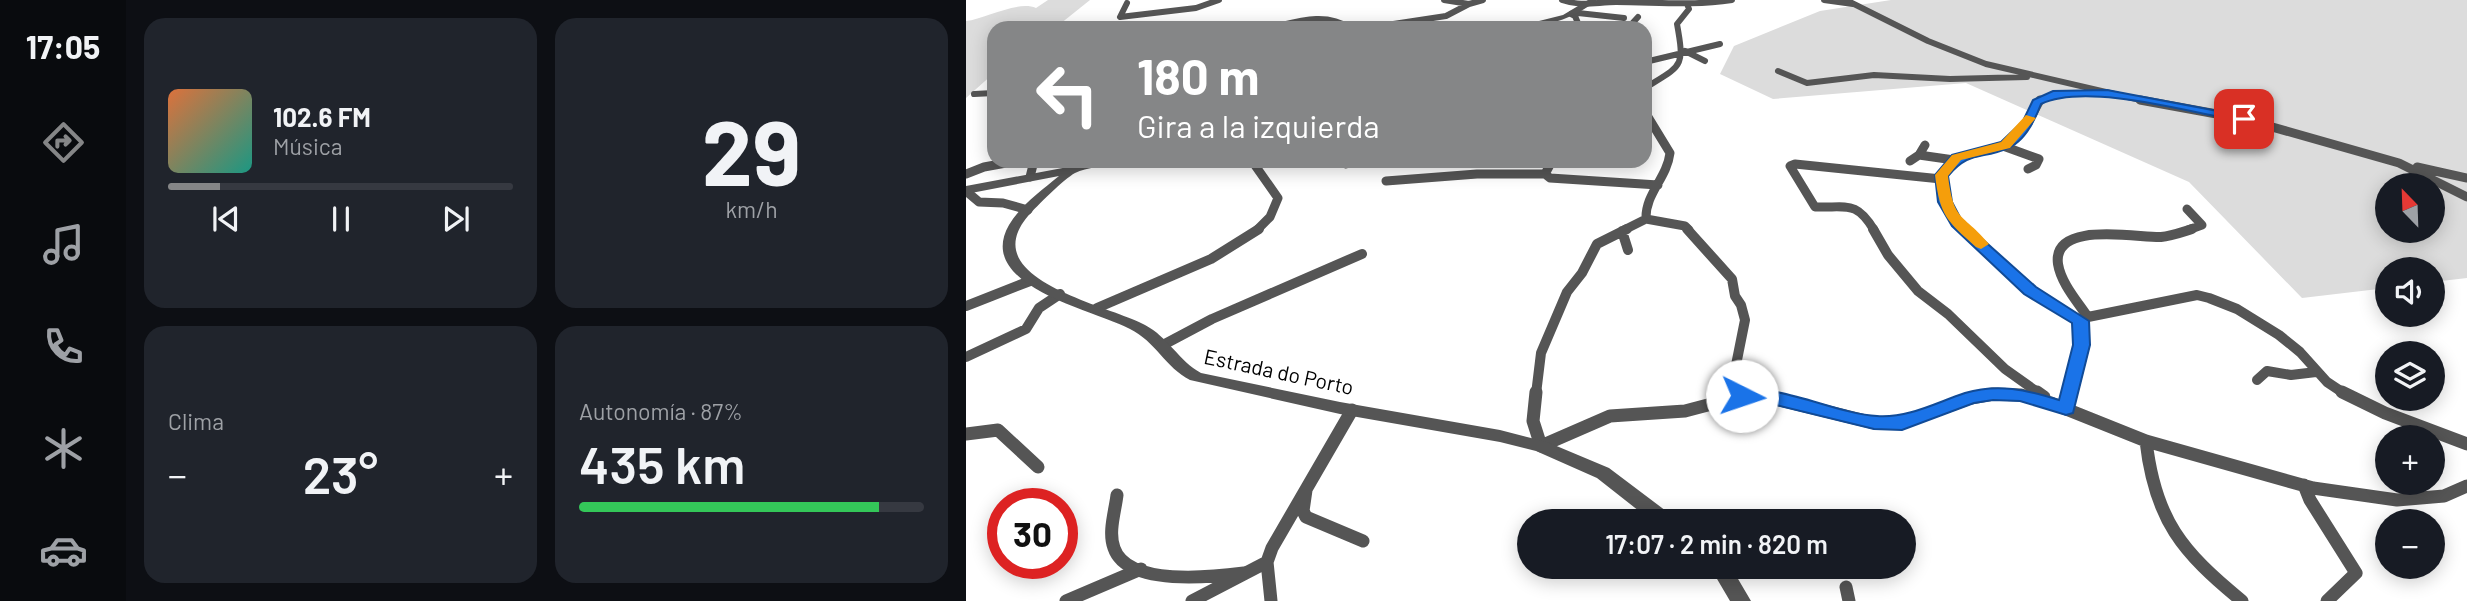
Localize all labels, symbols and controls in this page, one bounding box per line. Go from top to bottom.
text: 17:05 [26,27,100,65]
text: 180 m [1137,46,1260,105]
icon: left [1022,49,1113,140]
pin [2214,89,2274,149]
text: 29 [702,95,801,204]
icon: arrive [2225,100,2263,138]
text: 102.6 FM [273,101,371,132]
text: Gira a la izquierda [1137,106,1380,144]
icon: directions [39,118,88,167]
text: Música [273,132,342,160]
north arrow [2375,173,2445,243]
map controls [2375,173,2445,579]
text: km/h [725,195,778,223]
icon: previous [207,200,245,238]
icon: pause [322,200,360,238]
icon: next [437,200,475,238]
icon: music [39,220,88,269]
button: sound [2375,257,2445,327]
icon: phone [39,322,88,371]
button: layers [2375,341,2445,411]
street label: Estrada do Porto [1202,343,1356,399]
position arrow [1705,359,1779,433]
text: Autonomía · 87% [579,397,743,425]
text: Clima [168,407,224,435]
icon: climate [39,424,88,473]
button: + [2375,425,2445,495]
text: 435 km [579,432,745,494]
text: 23° [303,442,378,504]
text: − [168,451,187,497]
text: + [494,451,513,497]
speed limit sign: 30 [987,488,1078,579]
button: − [2375,509,2445,579]
icon: car [39,526,88,575]
text: 17:07 · 2 min · 820 m [1605,528,1828,559]

